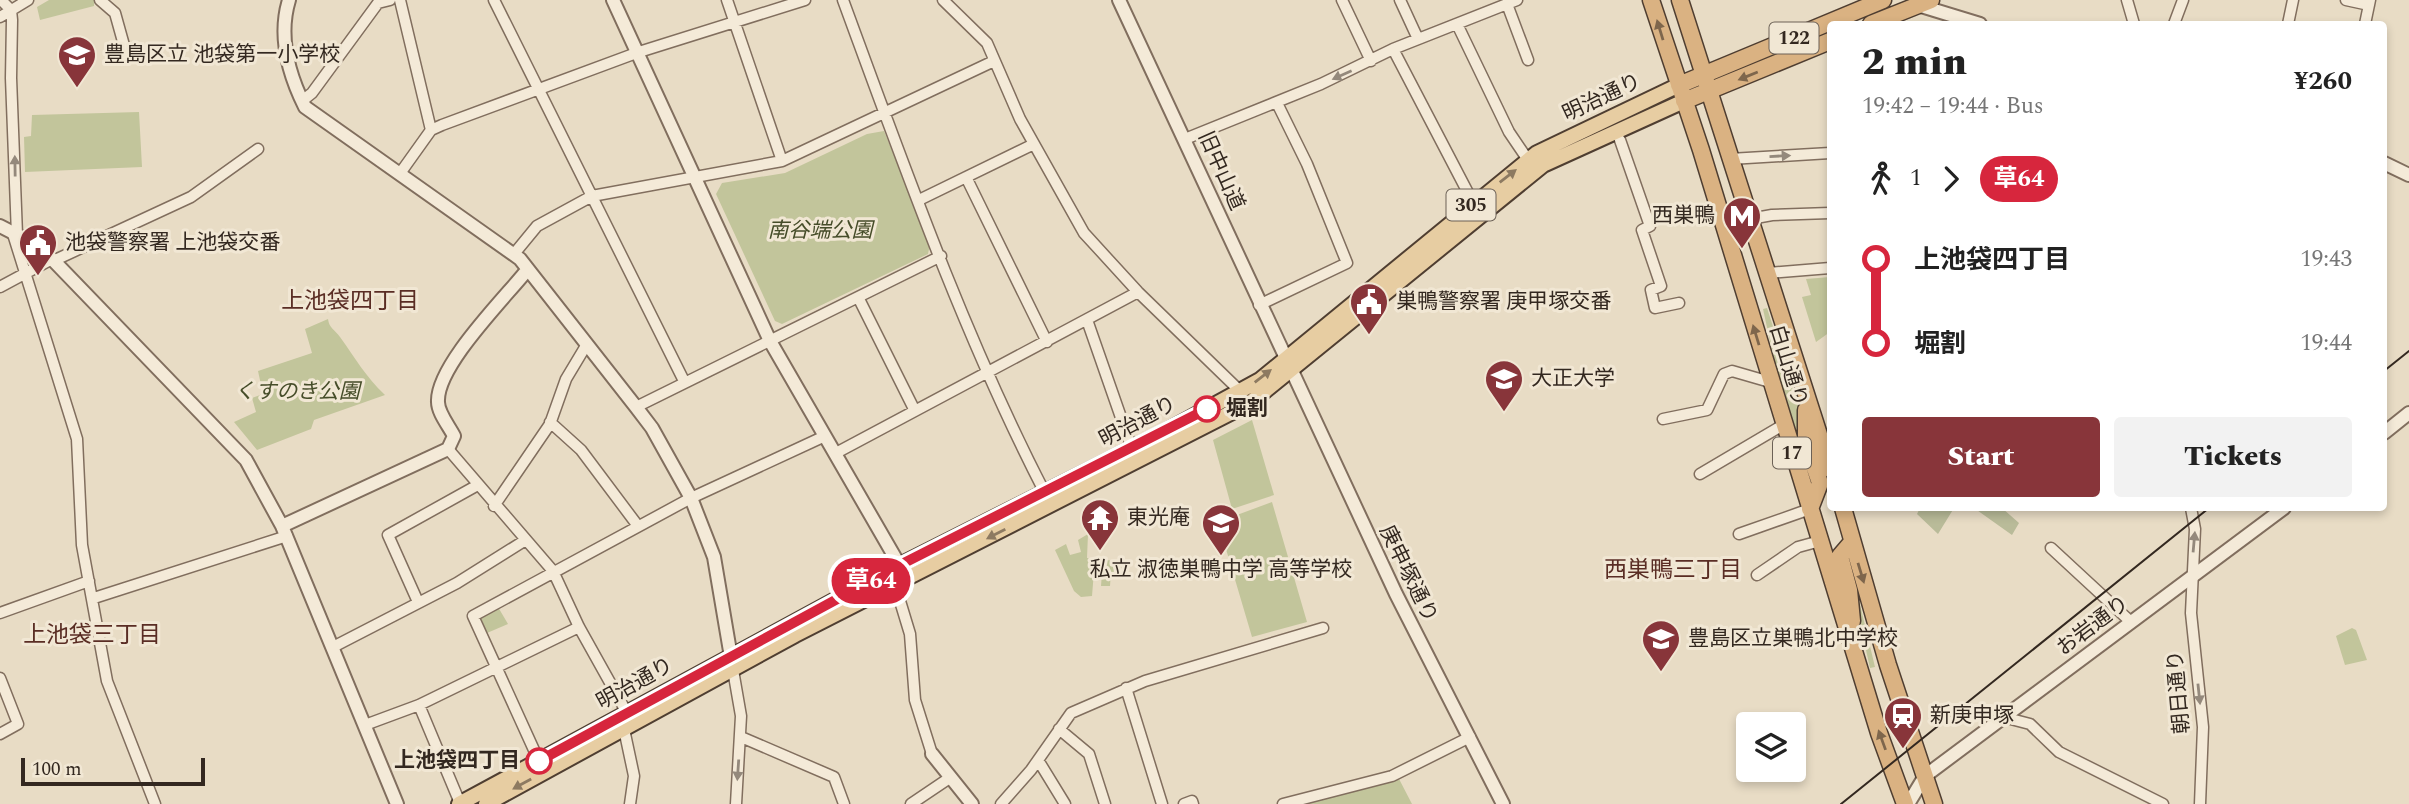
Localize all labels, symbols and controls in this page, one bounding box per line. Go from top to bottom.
one-way arrow [1654,20,1664,41]
road number: 122 [1770,22,1818,54]
school or university icon: 豊島区立 池袋第一小学校 [56,34,98,89]
text: 2 min [1862,34,1967,92]
place label: 豊島区立 池袋第一小学校 [104,39,340,71]
text: ¥260 [2294,61,2352,101]
street label: 明治通り [1557,66,1647,130]
one-way arrow [1332,69,1352,81]
one-way arrow [1737,70,1758,81]
text: 19:42 – 19:44 · Bus [1862,89,2044,124]
street label: 旧中山道 [1189,126,1253,216]
one-way arrow [1770,150,1792,161]
one-way arrow [9,155,20,177]
icon: walk [1862,160,1900,198]
icon: forward [1932,160,1970,198]
text: 1 [1910,161,1922,196]
text: 草64 [1994,161,2044,197]
one-way arrow [1499,168,1517,183]
road number: 305 [1446,190,1496,220]
metro station icon: 西巣鴨 [1721,195,1763,250]
place label: 西巣鴨 [1652,200,1715,232]
park label: 南谷端公園 [768,215,875,247]
public building icon: 池袋警察署 上池袋交番 [17,222,59,277]
place label: 池袋警察署 上池袋交番 [65,227,280,259]
text: 上池袋四丁目 [1914,240,2070,280]
text: 19:43 [2300,242,2352,277]
public building icon: 巣鴨警察署 庚甲塚交番 [1348,281,1390,336]
district label: 上池袋四丁目 [281,284,419,319]
place label: 巣鴨警察署 庚甲塚交番 [1396,286,1611,318]
street label: 白山通り [1760,321,1816,411]
text: 堀割 [1914,324,1966,364]
one-way arrow [1751,325,1761,346]
text: 19:44 [2300,326,2352,361]
school or university icon: 大正大学 [1483,358,1525,413]
place label: 大正大学 [1531,363,1615,395]
one-way arrow [1254,369,1273,383]
park label: くすのき公園 [234,376,363,408]
street label: 明治通り [1093,388,1183,456]
place label: 堀割 [1226,393,1268,425]
marker: 堀割 [1194,396,1220,422]
button: Start [1862,417,2100,497]
button: Tickets [2114,417,2352,497]
road number: 17 [1773,437,1811,468]
temple icon: 東光庵 [1079,497,1121,552]
place label: 東光庵 [1127,502,1190,534]
school or university icon: 私立 淑徳巣鴨中学 高等学校 [1200,502,1242,557]
street label: 庚申塚通り [1371,520,1445,628]
one-way arrow [986,528,1006,540]
one-way arrow [2189,531,2200,553]
district label: 西巣鴨三丁目 [1604,553,1742,588]
place label: 私立 淑徳巣鴨中学 高等学校 [1090,554,1352,586]
line badge: 草64 [831,558,911,604]
text: 草64 [846,563,896,599]
one-way arrow [1856,563,1866,584]
street label: お岩通り [2050,588,2136,664]
district label: 上池袋三丁目 [23,618,161,653]
school or university icon: 豊島区立巣鴨北中学校 [1640,618,1682,673]
place label: 豊島区立巣鴨北中学校 [1688,623,1898,655]
street label: 朝日通り [2159,649,2199,735]
street label: 明治通り [591,650,679,718]
one-way arrow [2194,683,2205,705]
station icon: 新庚申塚 [1882,695,1924,750]
place label: 新庚申塚 [1930,700,2014,732]
map controls [1736,712,1806,782]
button: layers [1736,712,1806,782]
one-way arrow [1876,729,1887,750]
place label: 上池袋四丁目 [394,745,520,777]
marker: 上池袋四丁目 [526,748,552,774]
scale bar [21,755,205,787]
text: 100 m [32,755,82,784]
one-way arrow [732,760,743,782]
one-way arrow [512,779,532,790]

